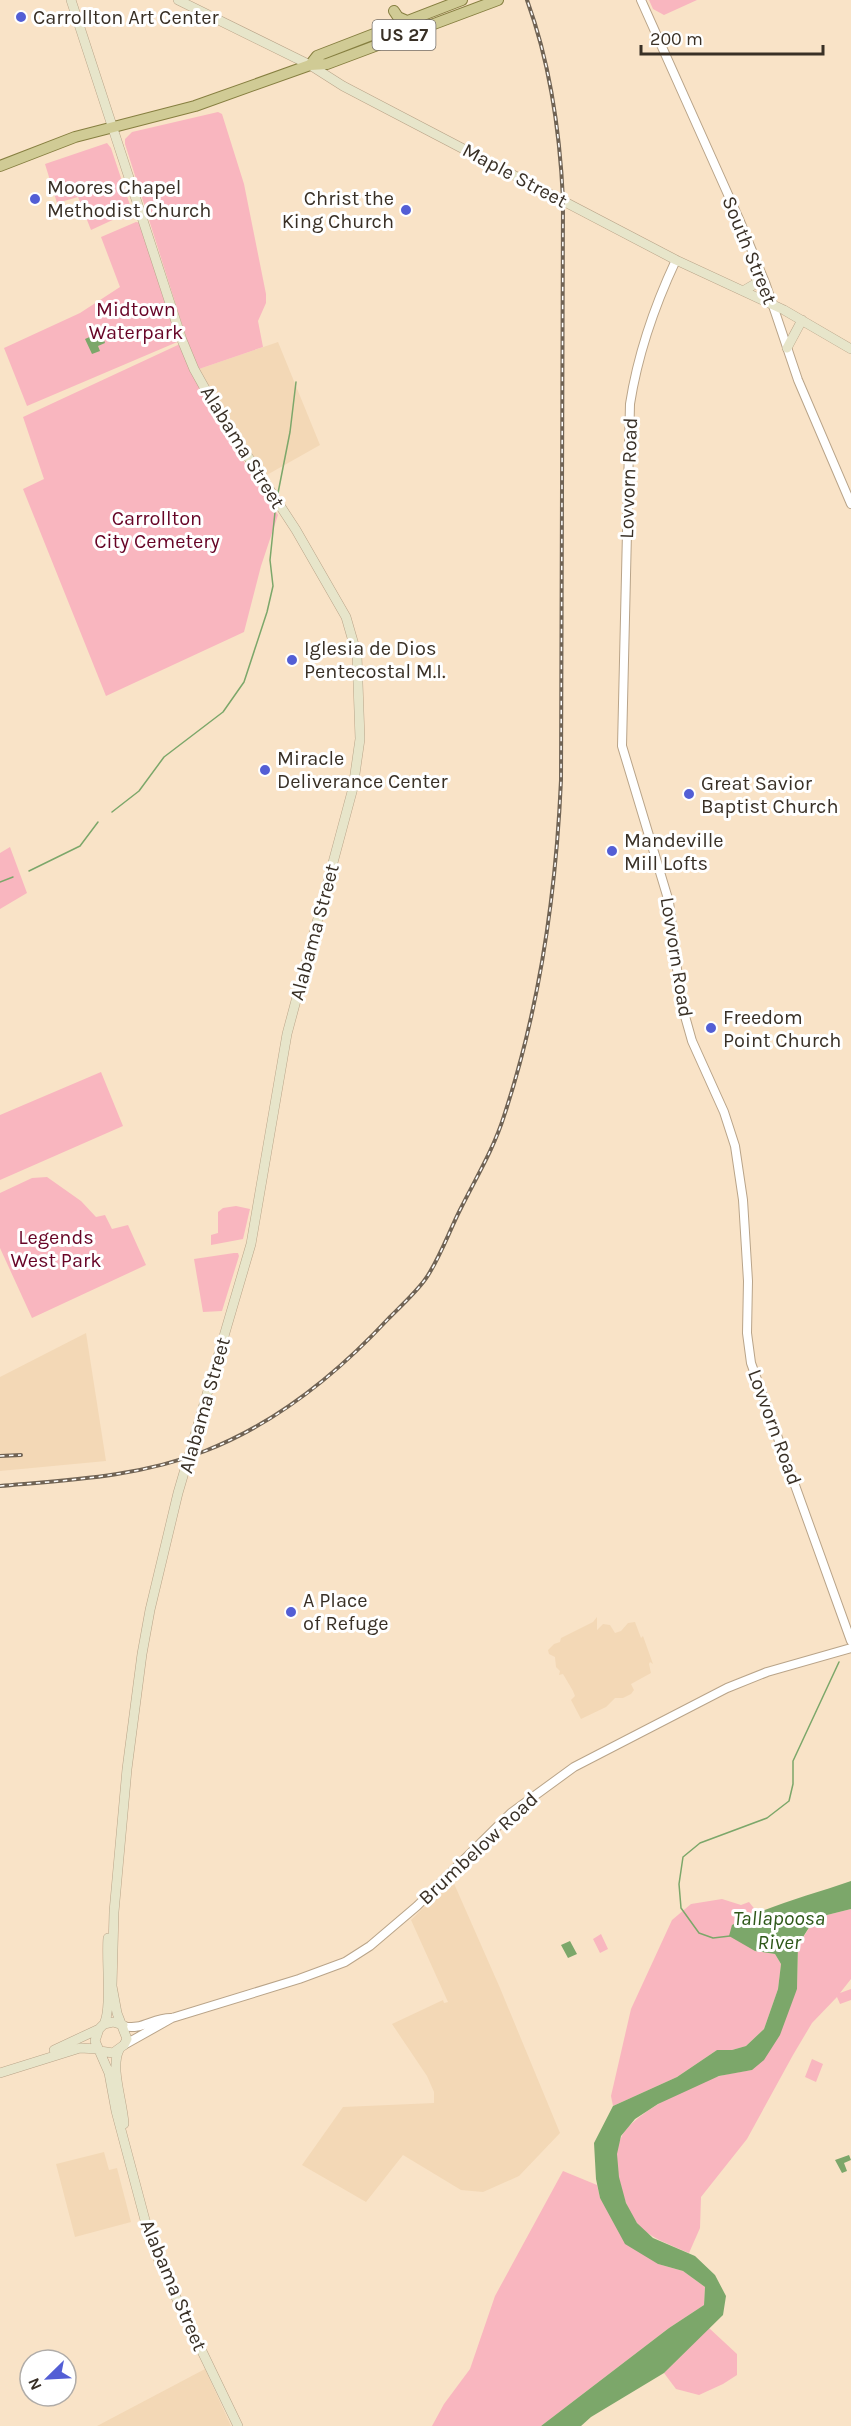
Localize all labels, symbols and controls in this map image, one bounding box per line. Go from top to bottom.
place label: Carrollton Art Center [33,6,220,29]
marker: Carrollton Art Center [14,10,28,24]
scale bar [641,18,822,56]
road number: US 27 [372,20,436,50]
text: 200 m [650,28,703,50]
street label: Maple Street [459,138,571,213]
place label: Moores Chapel Methodist Church [47,176,211,222]
place label: Christ the King Church [282,187,394,233]
marker: Moores Chapel Methodist Church [28,192,42,206]
street label: South Street [717,193,782,308]
marker: Christ the King Church [399,203,413,217]
park label: Midtown Waterpark [89,298,183,344]
street label: Alabama Street [196,382,290,513]
street label: Lovvorn Road [615,417,642,539]
park label: Carrollton City Cemetery [94,507,220,553]
place label: Iglesia de Dios Pentecostal M.I. [304,637,446,683]
marker: Iglesia de Dios Pentecostal M.I. [285,653,299,667]
place label: Miracle Deliverance Center [277,747,448,793]
marker: Miracle Deliverance Center [258,763,272,777]
place label: Great Savior Baptist Church [701,772,838,818]
marker: Great Savior Baptist Church [682,787,696,801]
place label: Mandeville Mill Lofts [624,829,724,875]
marker: Mandeville Mill Lofts [605,844,619,858]
street label: Alabama Street [285,861,344,1003]
street label: Lovvorn Road [656,895,697,1019]
place label: Freedom Point Church [723,1006,841,1052]
marker: Freedom Point Church [704,1021,718,1035]
park label: Legends West Park [11,1226,101,1272]
street label: Alabama Street [174,1334,235,1476]
street label: Lovvorn Road [743,1366,806,1488]
place label: A Place of Refuge [303,1589,389,1635]
marker: A Place of Refuge [284,1605,298,1619]
street label: Brumbelow Road [414,1787,543,1909]
water label: Tallapoosa River [733,1906,825,1954]
street label: Alabama Street [136,2216,212,2355]
north arrow [18,2348,78,2408]
text: N [24,2375,46,2393]

